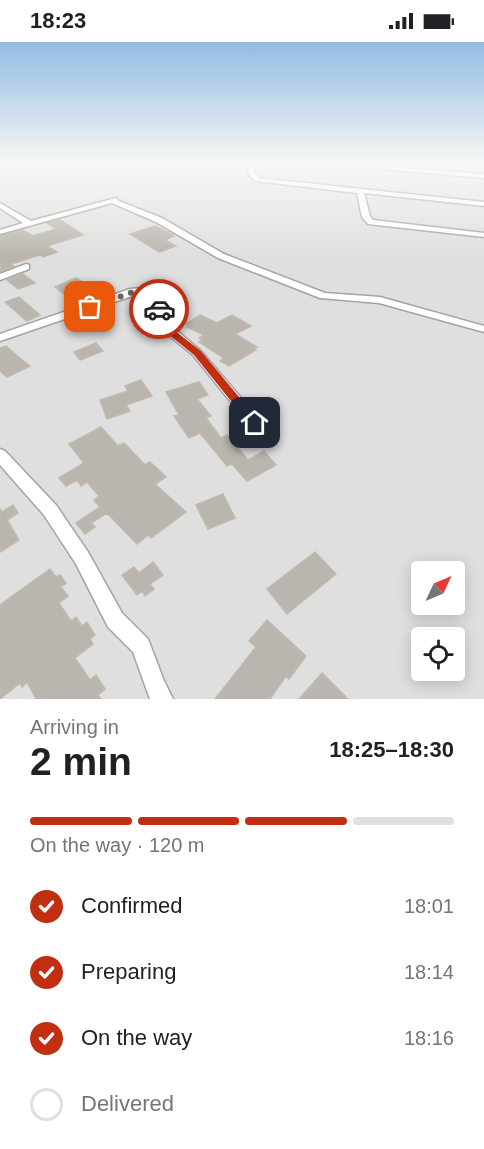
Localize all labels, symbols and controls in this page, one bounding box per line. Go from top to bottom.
text: 18:23 [30,8,86,33]
courier [129,279,189,339]
pin [64,281,115,332]
icon: bag [73,290,106,323]
icon: car [143,293,176,326]
pin [229,397,280,448]
icon: home [238,406,271,439]
north arrow [411,561,465,615]
map controls [411,561,465,681]
button: locate [411,627,465,681]
text: Arriving in [30,716,119,738]
text: 18:25–18:30 [329,737,454,762]
text: 2 min [30,740,132,783]
text: On the way · 120 m [30,834,205,856]
icon: check [30,890,63,923]
text: Confirmed [81,893,182,918]
text: 18:01 [404,895,454,917]
icon: check [30,956,63,989]
text: Preparing [81,959,176,984]
text: 18:14 [404,961,454,983]
icon: check [30,1022,63,1055]
text: On the way [81,1025,192,1050]
text: 18:16 [404,1027,454,1049]
text: Delivered [81,1091,174,1116]

